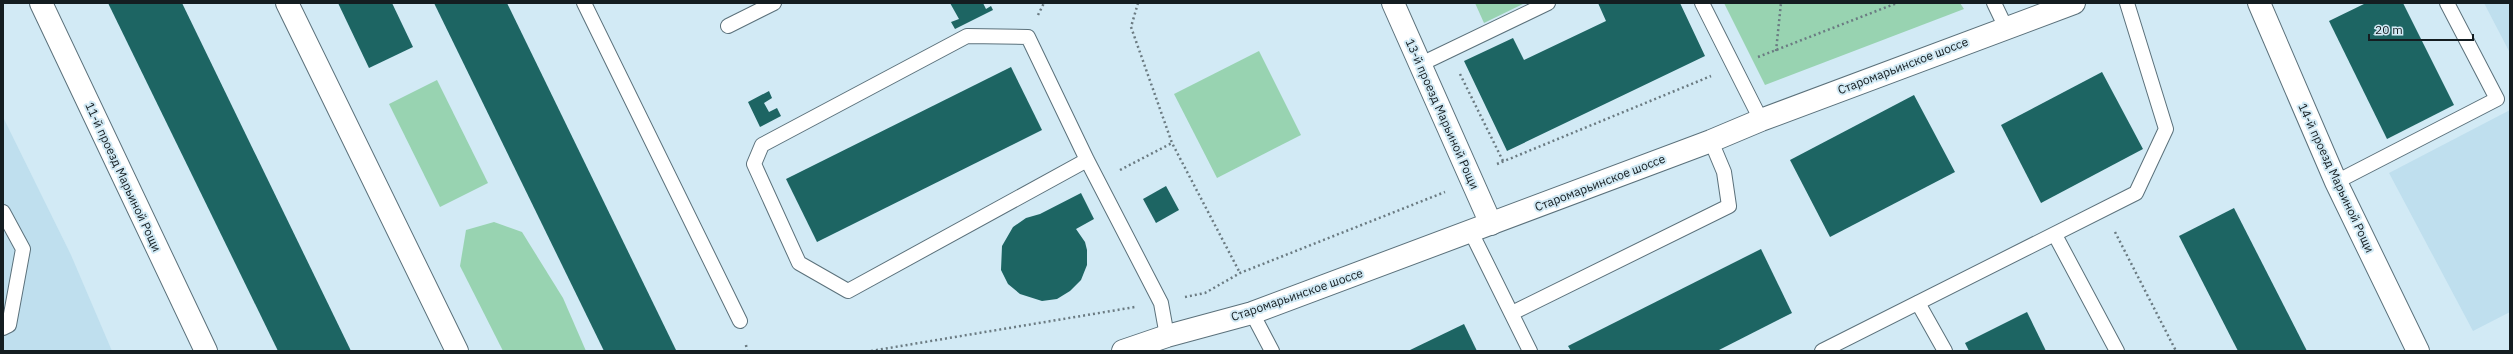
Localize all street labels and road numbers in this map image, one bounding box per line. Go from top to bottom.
street label: Старомарьинское шоссе [1835,34,1971,97]
street label: 13-й проезд Марьиной Рощи [1402,36,1482,191]
street label: 11-й проезд Марьиной Рощи [82,100,165,254]
street label: 14-й проезд Марьиной Рощи [2295,101,2378,255]
street label: Старомарьинское шоссе [1532,151,1668,214]
street label: Старомарьинское шоссе [1229,265,1365,324]

